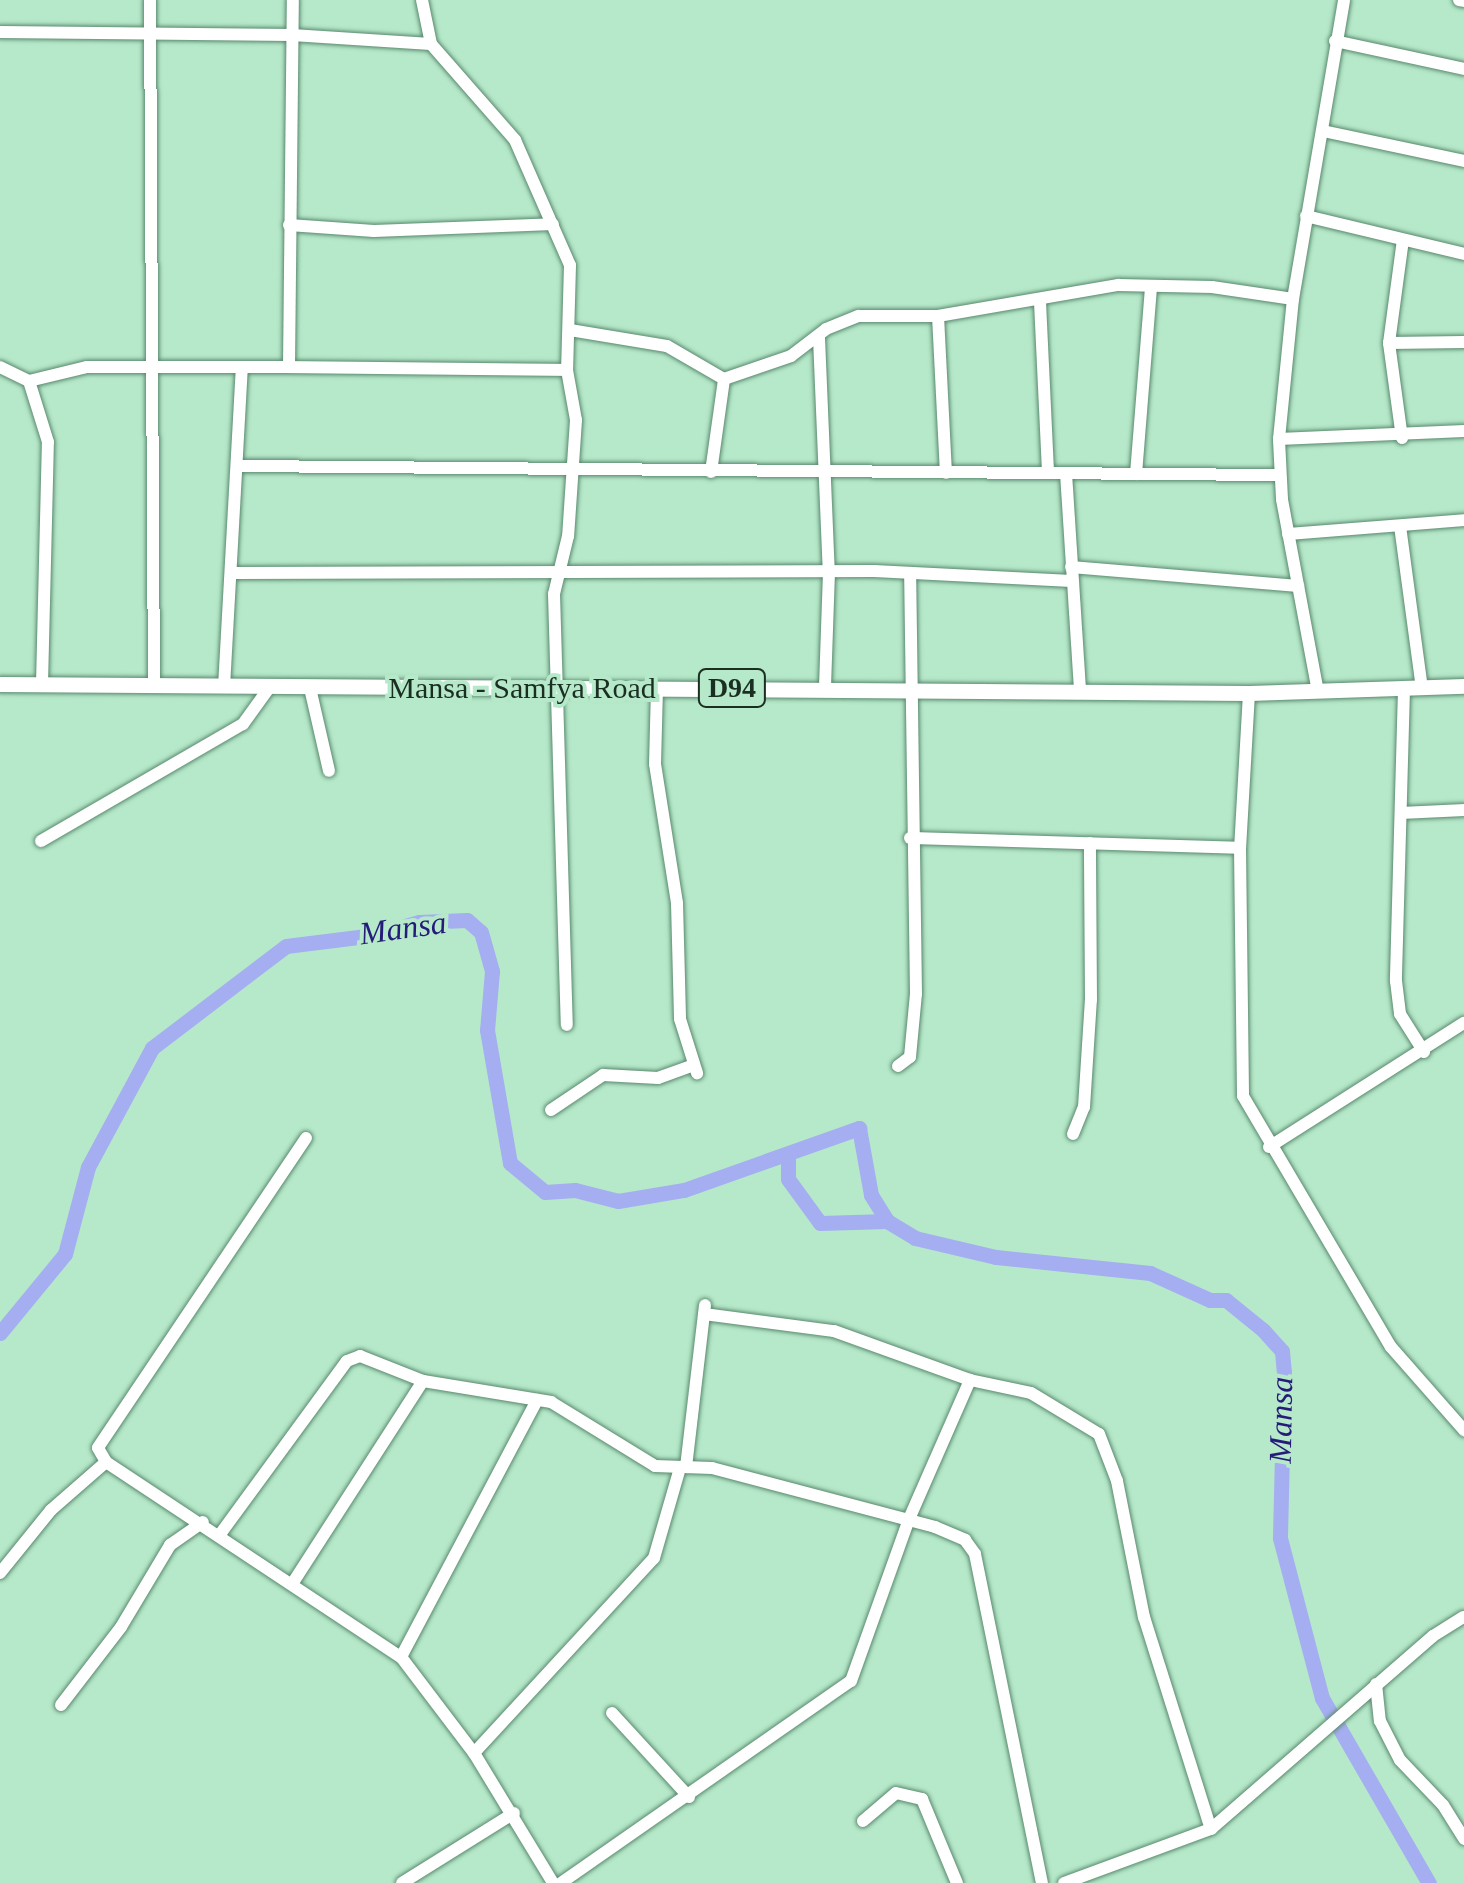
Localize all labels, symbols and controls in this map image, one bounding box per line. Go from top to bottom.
road number: D94 [697,665,767,711]
street label: Mansa - Samfya Road [388,670,656,706]
water label: Mansa [357,903,449,953]
water label: Mansa [1261,1376,1301,1464]

